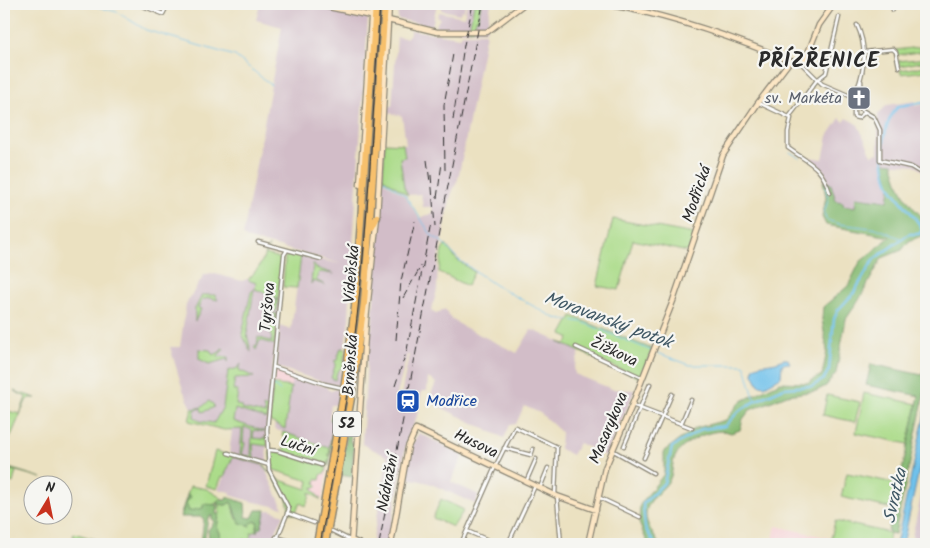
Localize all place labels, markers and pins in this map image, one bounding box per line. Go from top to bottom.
church icon: sv. Markéta [846,85,872,111]
place label: sv. Markéta [765,86,842,111]
station icon: Modřice [395,388,421,414]
place label: Modřice [426,389,477,414]

